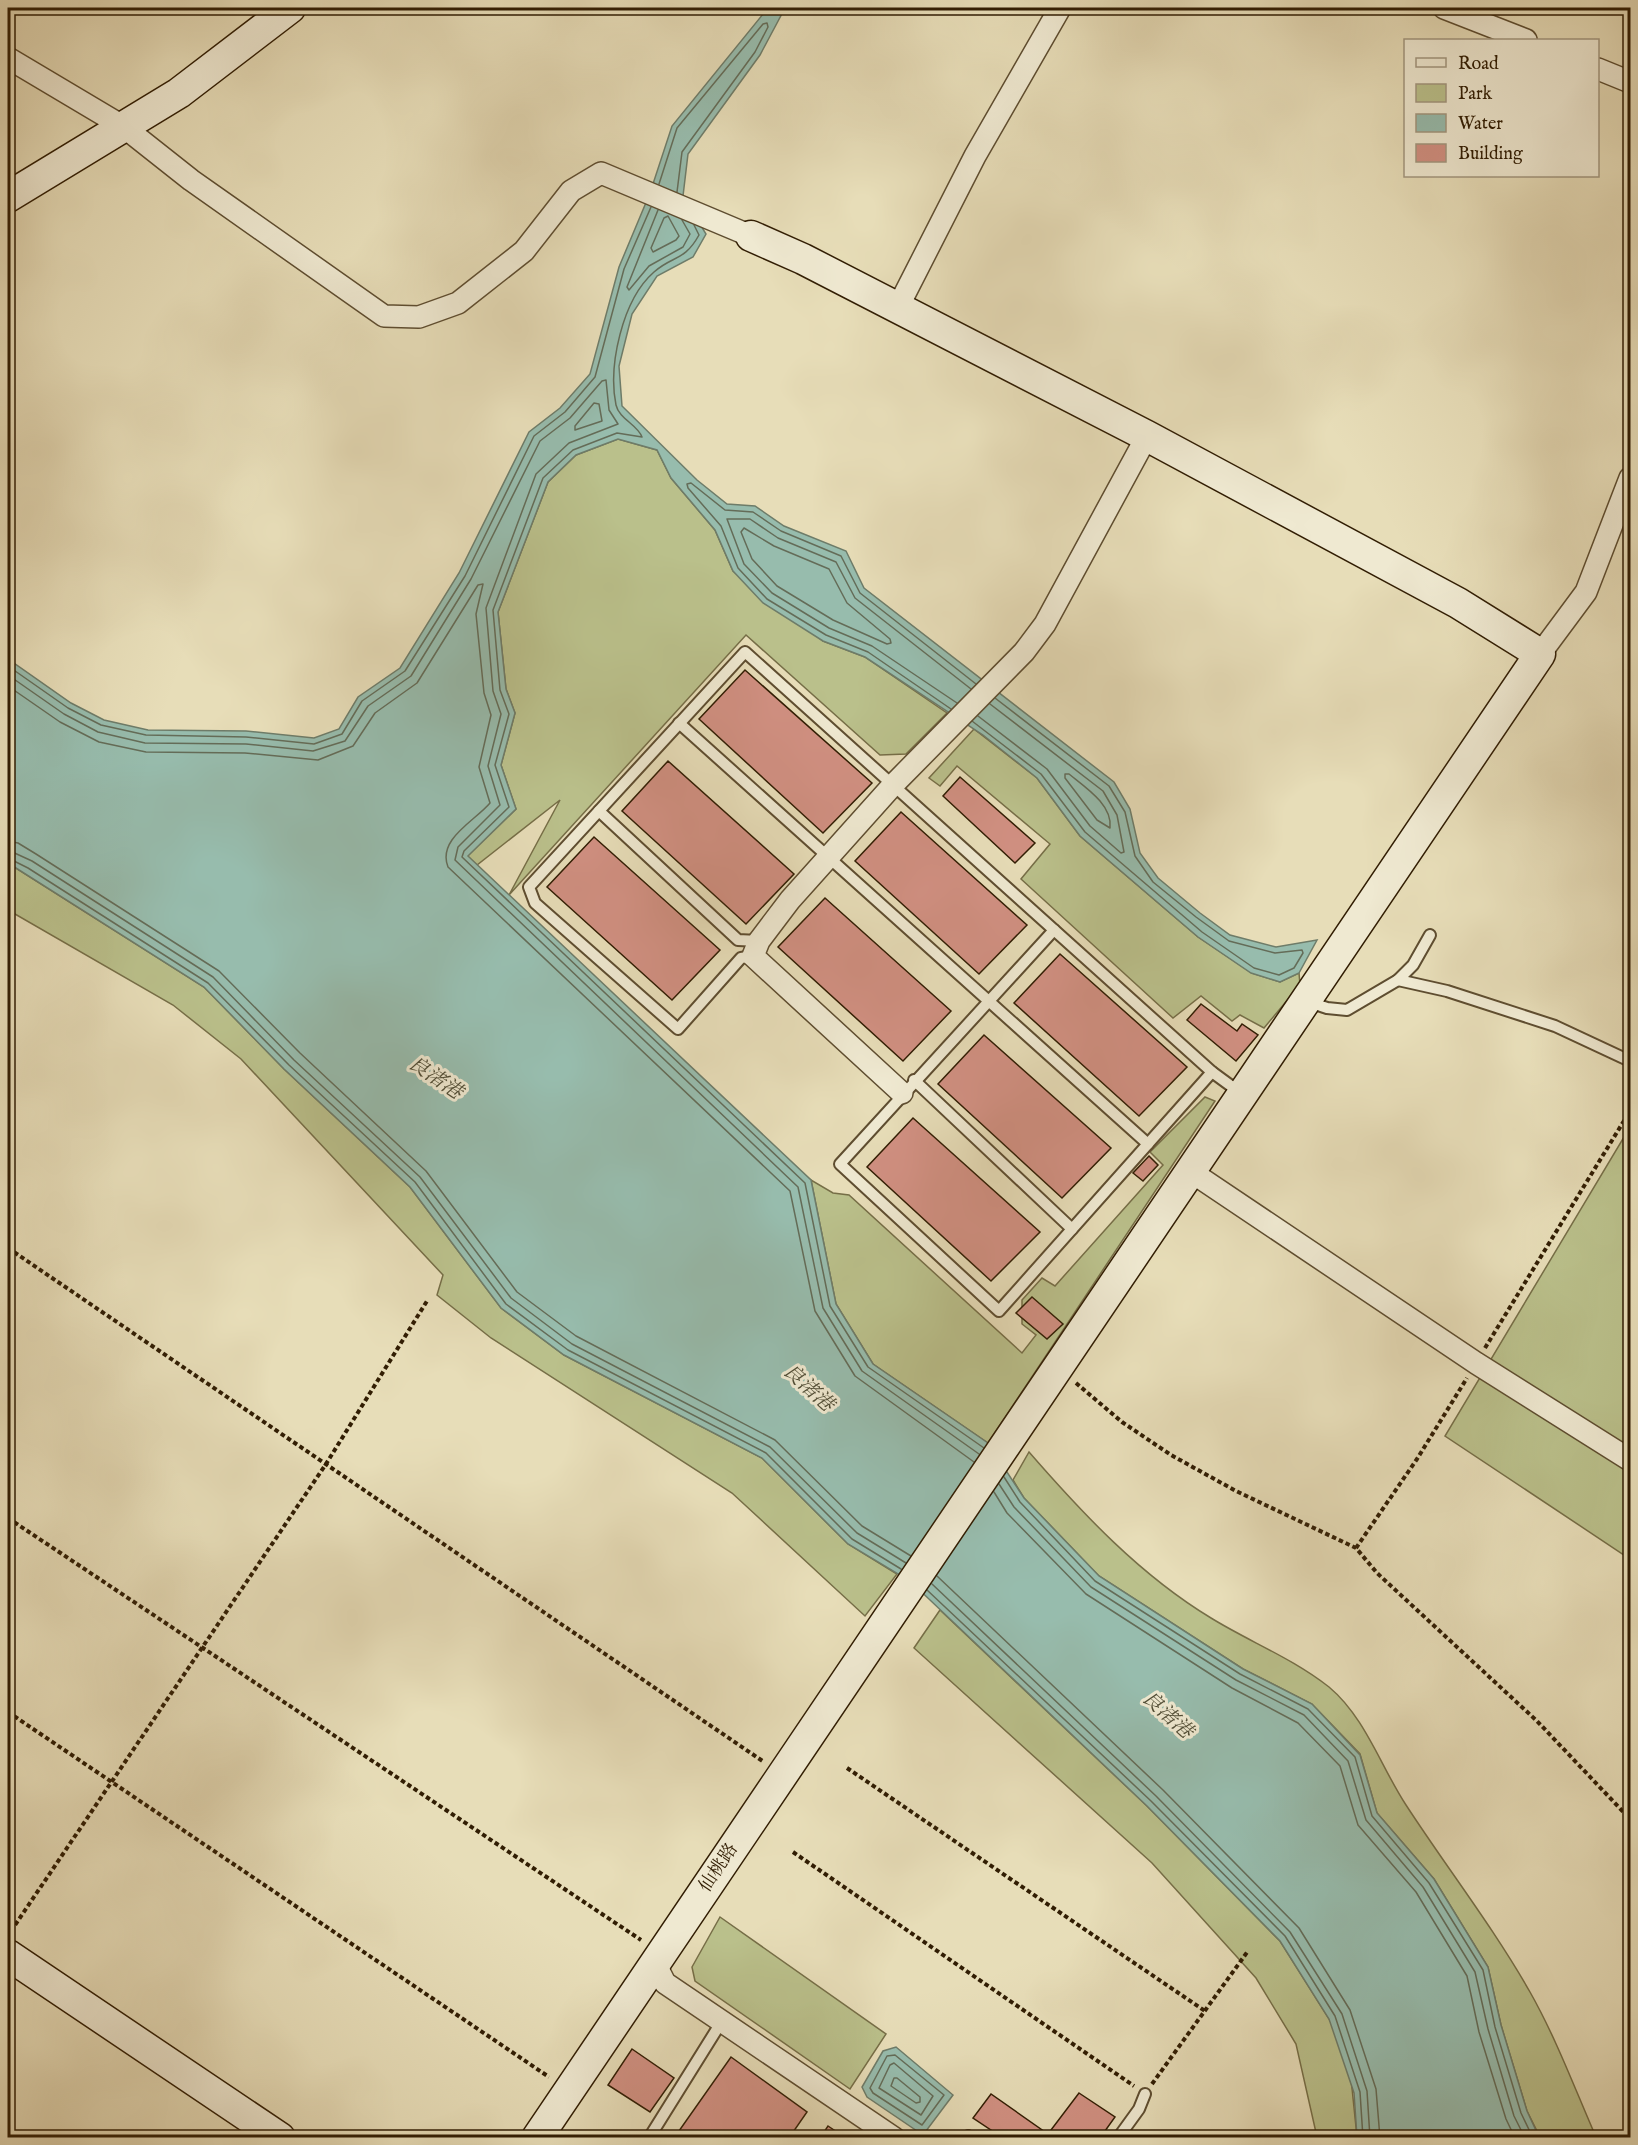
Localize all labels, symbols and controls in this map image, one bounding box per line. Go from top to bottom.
legend [1404,39,1599,177]
text: Road [1458,53,1499,76]
text: Park [1458,83,1493,106]
text: Water [1458,113,1503,136]
text: Building [1458,143,1523,166]
water label: 良渚港 [403,1051,469,1107]
water label: 良渚港 [777,1359,841,1419]
water label: 良渚港 [1136,1686,1200,1746]
street label: 仙桃路 [694,1839,744,1897]

